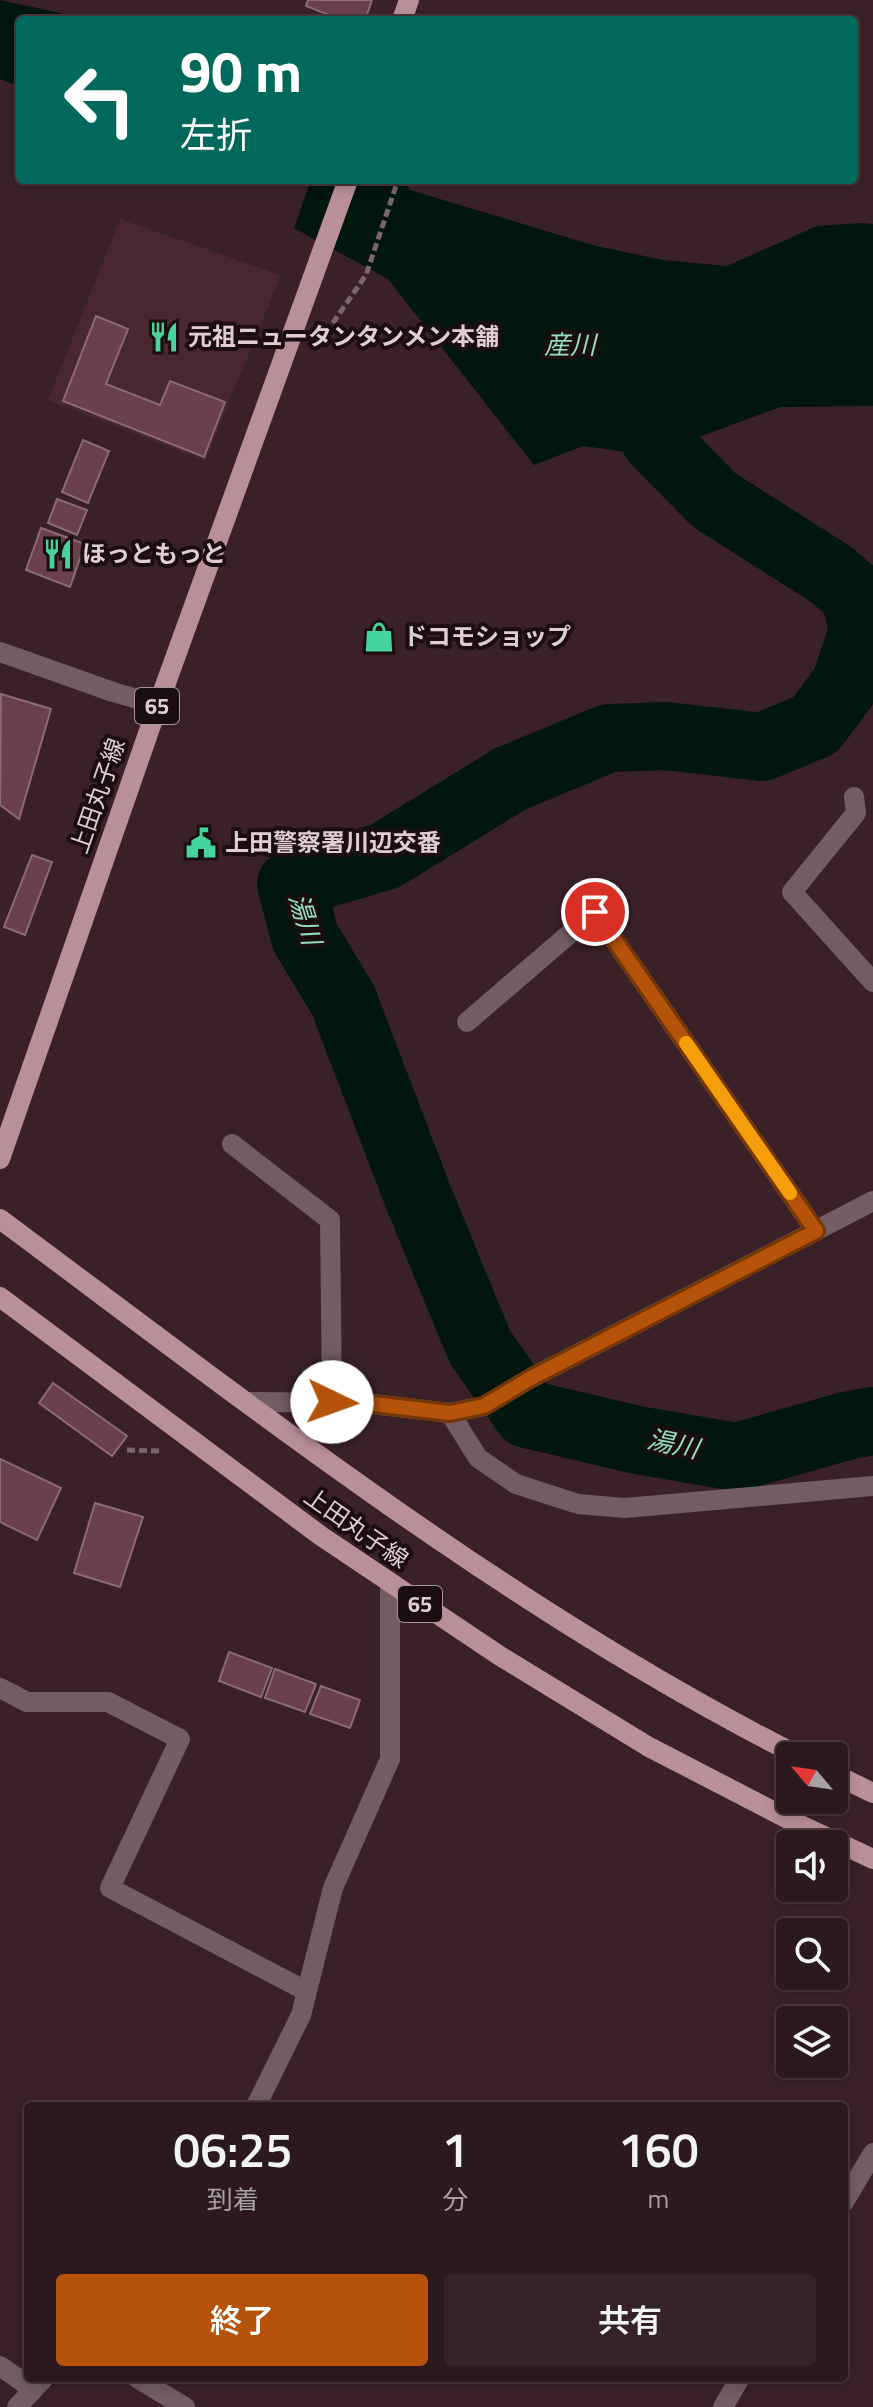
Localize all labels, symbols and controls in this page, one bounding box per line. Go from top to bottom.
text: 90 m [180,29,302,114]
icon: left [48,48,152,152]
text: 左折 [180,107,252,162]
place label: 元祖ニュータンタンメン本舗 [188,318,499,354]
restaurant icon: 元祖ニュータンタンメン本舗 [147,320,181,354]
water label: 産川 [544,325,599,364]
place label: ほっともっと [82,535,226,571]
restaurant icon: ほっともっと [41,537,75,571]
place label: ドコモショップ [403,618,571,654]
shop icon: ドコモショップ [362,620,396,654]
road number: 65 [135,688,179,724]
street label: 上田丸子線 [61,733,134,858]
place label: 上田警察署川辺交番 [225,824,441,860]
public building icon: 上田警察署川辺交番 [184,826,218,860]
pin [561,878,629,946]
water label: 湯川 [279,888,333,952]
icon: arrive [573,890,617,934]
position arrow [290,1360,374,1444]
water label: 湯川 [644,1419,706,1469]
street label: 上田丸子線 [297,1478,416,1576]
road number: 65 [398,1586,442,1622]
north arrow [776,1742,848,1814]
map controls [776,1742,848,2078]
button: sound [776,1830,848,1902]
button: search [776,1918,848,1990]
button: layers [776,2006,848,2078]
text: 06:25 [173,2113,292,2186]
text: 1 [442,2113,469,2186]
text: 160 [618,2113,699,2186]
text: m [647,2179,669,2218]
text: 到着 [207,2180,259,2219]
text: 分 [442,2180,468,2219]
button: 終了 [56,2274,428,2366]
button: 共有 [444,2274,816,2366]

